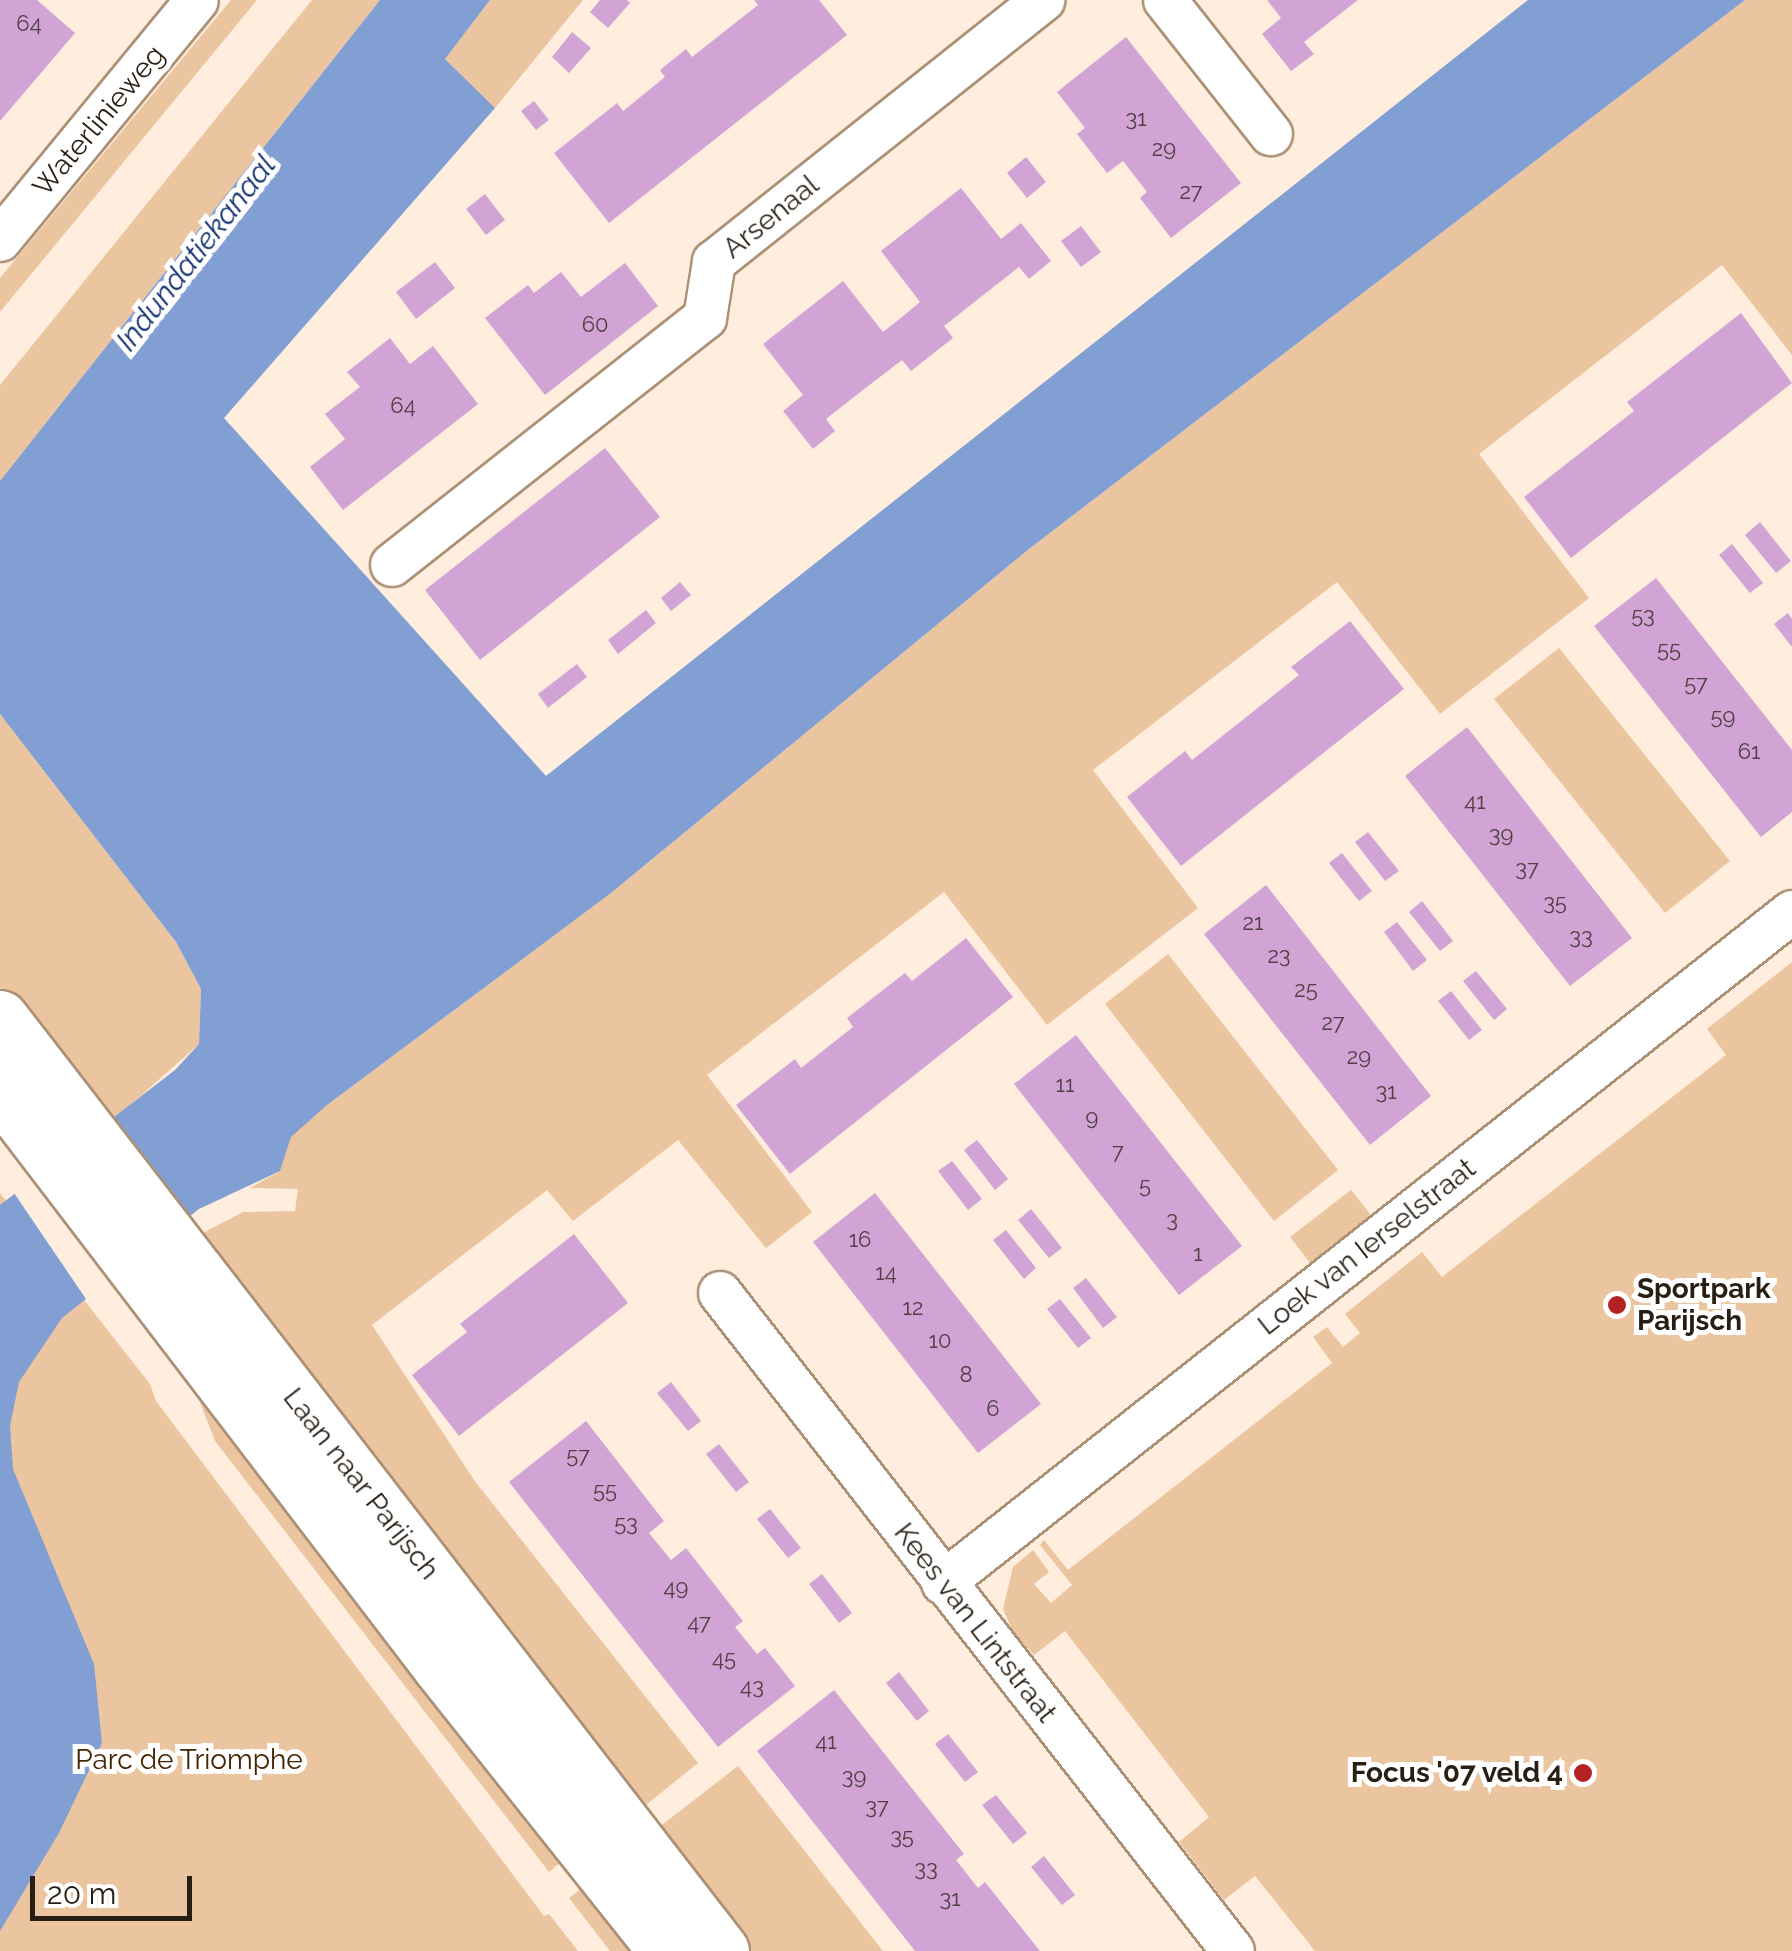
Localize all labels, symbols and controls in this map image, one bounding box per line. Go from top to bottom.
house number: 64 [16,11,42,37]
street label: Waterlinieweg [26,39,172,203]
house number: 31 [1125,106,1147,132]
house number: 29 [1152,136,1176,162]
water label: Indundatiekanaal [108,148,284,358]
street label: Arsenaal [716,168,826,266]
house number: 27 [1179,179,1203,205]
house number: 60 [582,312,608,338]
house number: 64 [390,393,416,419]
house number: 53 [1631,603,1655,629]
house number: 55 [1657,637,1681,663]
house number: 57 [1684,671,1708,697]
house number: 59 [1711,704,1735,730]
house number: 61 [1738,739,1760,765]
house number: 41 [1464,789,1486,815]
house number: 39 [1489,822,1513,848]
house number: 37 [1515,856,1539,882]
house number: 35 [1543,890,1567,916]
house number: 21 [1243,910,1263,936]
house number: 33 [1569,924,1593,950]
house number: 23 [1267,943,1291,969]
house number: 25 [1294,977,1318,1003]
house number: 27 [1321,1010,1345,1036]
house number: 29 [1347,1044,1371,1070]
house number: 11 [1056,1072,1074,1098]
house number: 31 [1375,1079,1397,1105]
house number: 9 [1086,1105,1098,1131]
house number: 7 [1112,1139,1124,1165]
street label: Loek van Ierselstraat [1251,1151,1483,1343]
house number: 5 [1139,1173,1151,1199]
house number: 3 [1166,1207,1178,1233]
house number: 16 [849,1227,871,1253]
house number: 1 [1193,1241,1203,1267]
house number: 14 [875,1260,897,1286]
place label: Sportpark Parijsch [1637,1272,1771,1338]
marker: Sportpark Parijsch [1606,1294,1628,1316]
house number: 12 [903,1295,923,1321]
house number: 10 [929,1328,951,1354]
house number: 8 [959,1362,973,1388]
street label: Laan naar Parijsch [276,1381,446,1587]
house number: 6 [986,1396,1000,1422]
house number: 57 [566,1443,590,1469]
house number: 55 [593,1478,617,1504]
house number: 53 [614,1511,638,1537]
street label: Kees van Lintstraat [887,1516,1063,1730]
house number: 49 [664,1575,688,1601]
house number: 47 [687,1610,711,1636]
house number: 45 [712,1646,736,1672]
house number: 43 [740,1674,764,1700]
house number: 41 [815,1729,837,1755]
park label: Parc de Triomphe [75,1743,303,1777]
place label: Focus '07 veld 4 [1350,1756,1563,1790]
marker: Focus '07 veld 4 [1572,1762,1594,1784]
house number: 39 [842,1764,866,1790]
house number: 37 [865,1794,889,1820]
house number: 35 [890,1824,914,1850]
scale bar [35,1856,198,1918]
house number: 33 [914,1856,938,1882]
text: 20 m [47,1876,116,1911]
house number: 31 [939,1886,961,1912]

